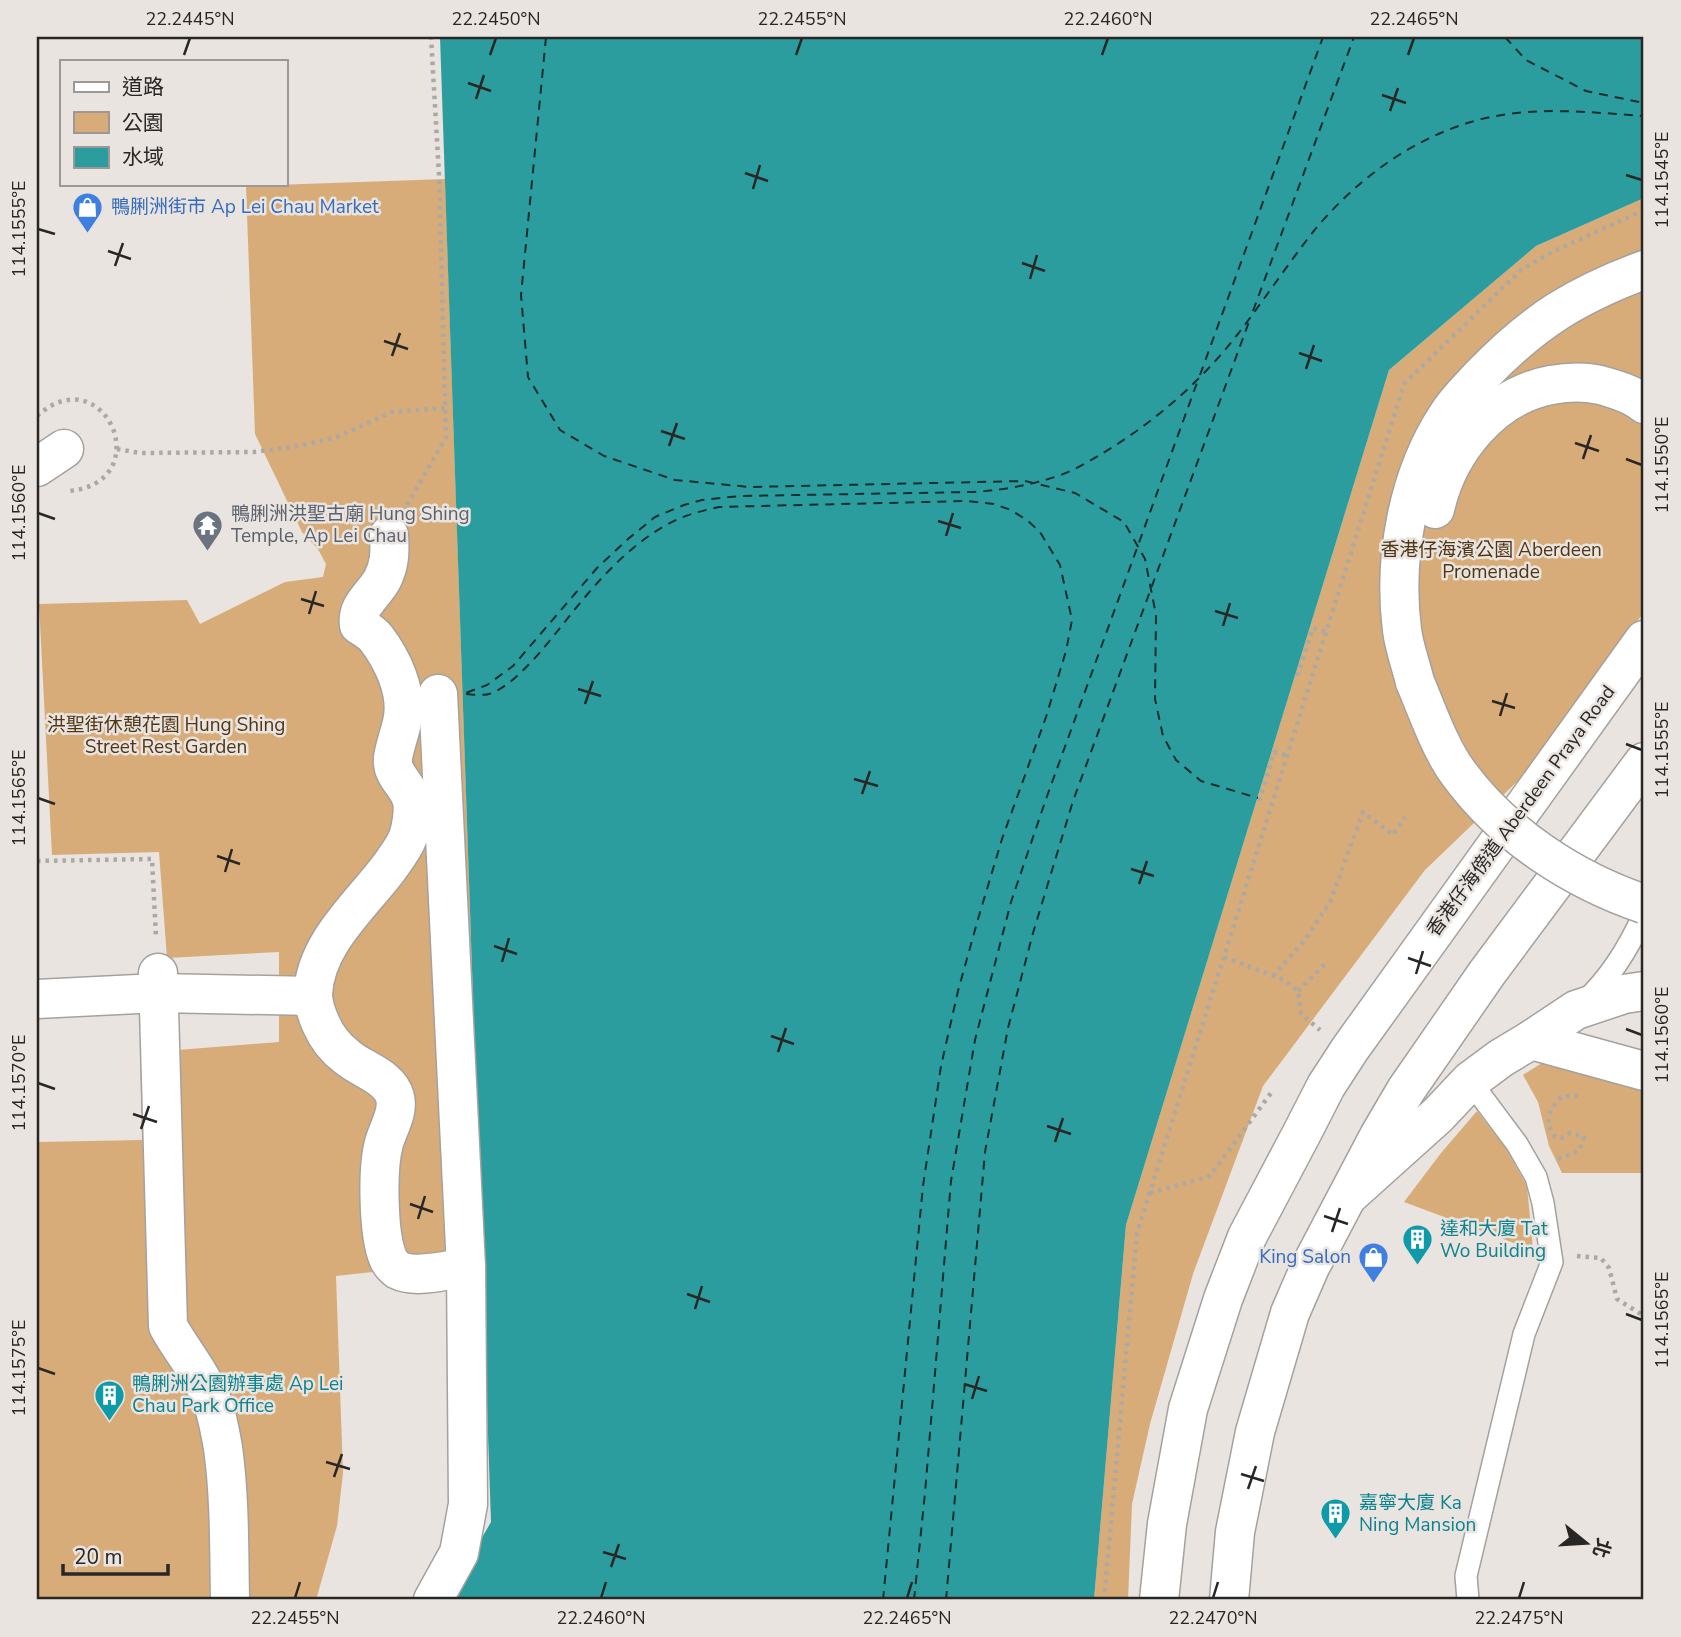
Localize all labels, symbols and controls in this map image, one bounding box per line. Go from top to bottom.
text: 22.2445°N [146,7,234,31]
text: 22.2450°N [452,7,540,31]
text: 22.2455°N [758,7,846,31]
text: 22.2460°N [1064,7,1152,31]
text: 22.2465°N [1370,7,1458,31]
legend [60,60,287,186]
text: 道路 [122,73,164,101]
text: 公園 [122,109,164,137]
text: 114.1545°E [1650,132,1674,228]
text: 水域 [122,143,164,171]
text: 114.1555°E [7,181,31,277]
shop icon: 鴨脷洲街市 Ap Lei Chau Market [71,190,105,234]
place label: 鴨脷洲街市 Ap Lei Chau Market [111,194,379,220]
text: 114.1550°E [1650,417,1674,513]
text: 114.1560°E [7,465,31,561]
place label: 鴨脷洲洪聖古廟 Hung Shing Temple, Ap Lei Chau [231,501,470,549]
temple icon: 鴨脷洲洪聖古廟 Hung Shing Temple, Ap Lei Chau [191,508,225,552]
park label: 香港仔海濱公園 Aberdeen Promenade [1380,537,1602,585]
street label: 香港仔海傍道 Aberdeen Praya Road [1421,680,1621,942]
text: 114.1555°E [1650,702,1674,798]
park label: 洪聖街休憩花園 Hung Shing Street Rest Garden [47,712,285,760]
text: 114.1565°E [7,750,31,846]
text: 114.1560°E [1650,987,1674,1083]
text: 114.1570°E [7,1035,31,1131]
place label: 達和大廈 Tat Wo Building [1440,1216,1548,1264]
building icon: 達和大廈 Tat Wo Building [1400,1223,1434,1267]
shop icon: King Salon [1357,1240,1391,1284]
place label: King Salon [1259,1244,1351,1270]
text: 114.1565°E [1650,1272,1674,1368]
text: 114.1575°E [7,1320,31,1416]
place label: 鴨脷洲公園辦事處 Ap Lei Chau Park Office [132,1371,343,1419]
building icon: 鴨脷洲公園辦事處 Ap Lei Chau Park Office [92,1378,126,1422]
place label: 嘉寧大廈 Ka Ning Mansion [1359,1490,1476,1538]
building icon: 嘉寧大廈 Ka Ning Mansion [1319,1497,1353,1541]
north arrow [1552,1508,1622,1578]
scale bar [63,1532,168,1576]
text: 北 [1586,1535,1617,1561]
text: 20 m [74,1543,123,1571]
text: 22.2455°N [251,1606,339,1630]
text: 22.2460°N [557,1606,645,1630]
text: 22.2465°N [863,1606,951,1630]
text: 22.2470°N [1169,1606,1257,1630]
text: 22.2475°N [1475,1606,1563,1630]

